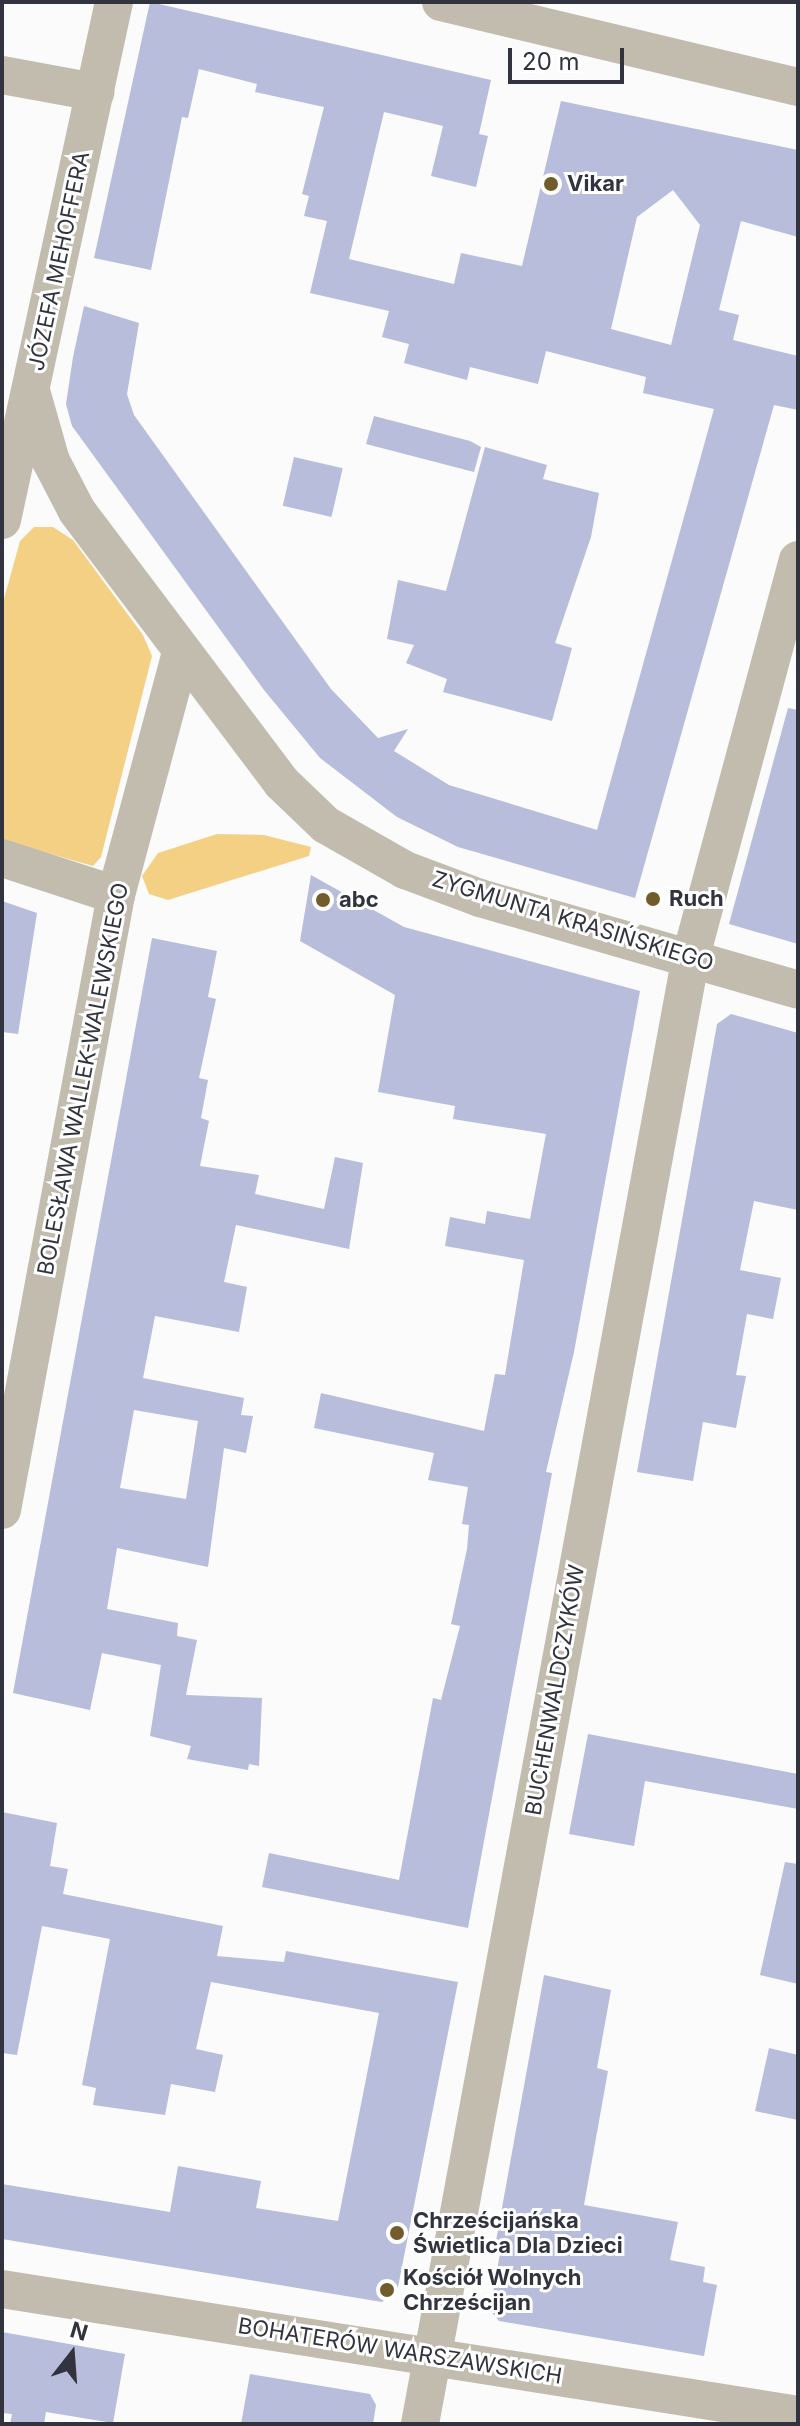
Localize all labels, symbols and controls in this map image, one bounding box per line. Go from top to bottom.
scale bar [512,32,628,82]
text: 20 m [522,47,580,76]
street label: JÓZEFA MEHOFFERA [23,149,95,373]
place label: Vikar [567,171,624,197]
marker: Vikar [542,175,560,193]
street label: ZYGMUNTA KRASIŃSKIEGO [429,866,717,976]
street label: BOLESŁAWA WALLEK-WALEWSKIEGO [32,881,134,1277]
place label: Ruch [669,886,724,912]
place label: abc [339,887,379,913]
marker: Ruch [644,890,662,908]
marker: abc [314,891,332,909]
street label: BUCHENWALDCZYKÓW [520,1562,590,1818]
place label: Chrześcijańska Świetlica Dla Dzieci [413,2207,623,2258]
marker: Chrześcijańska Świetlica Dla Dzieci [388,2224,406,2242]
place label: Kościół Wolnych Chrześcijan [403,2264,581,2316]
marker: Kościół Wolnych Chrześcijan [378,2281,396,2299]
street label: BOHATERÓW WARSZAWSKICH [236,2312,564,2390]
north arrow [32,2314,112,2394]
text: N [67,2316,91,2346]

